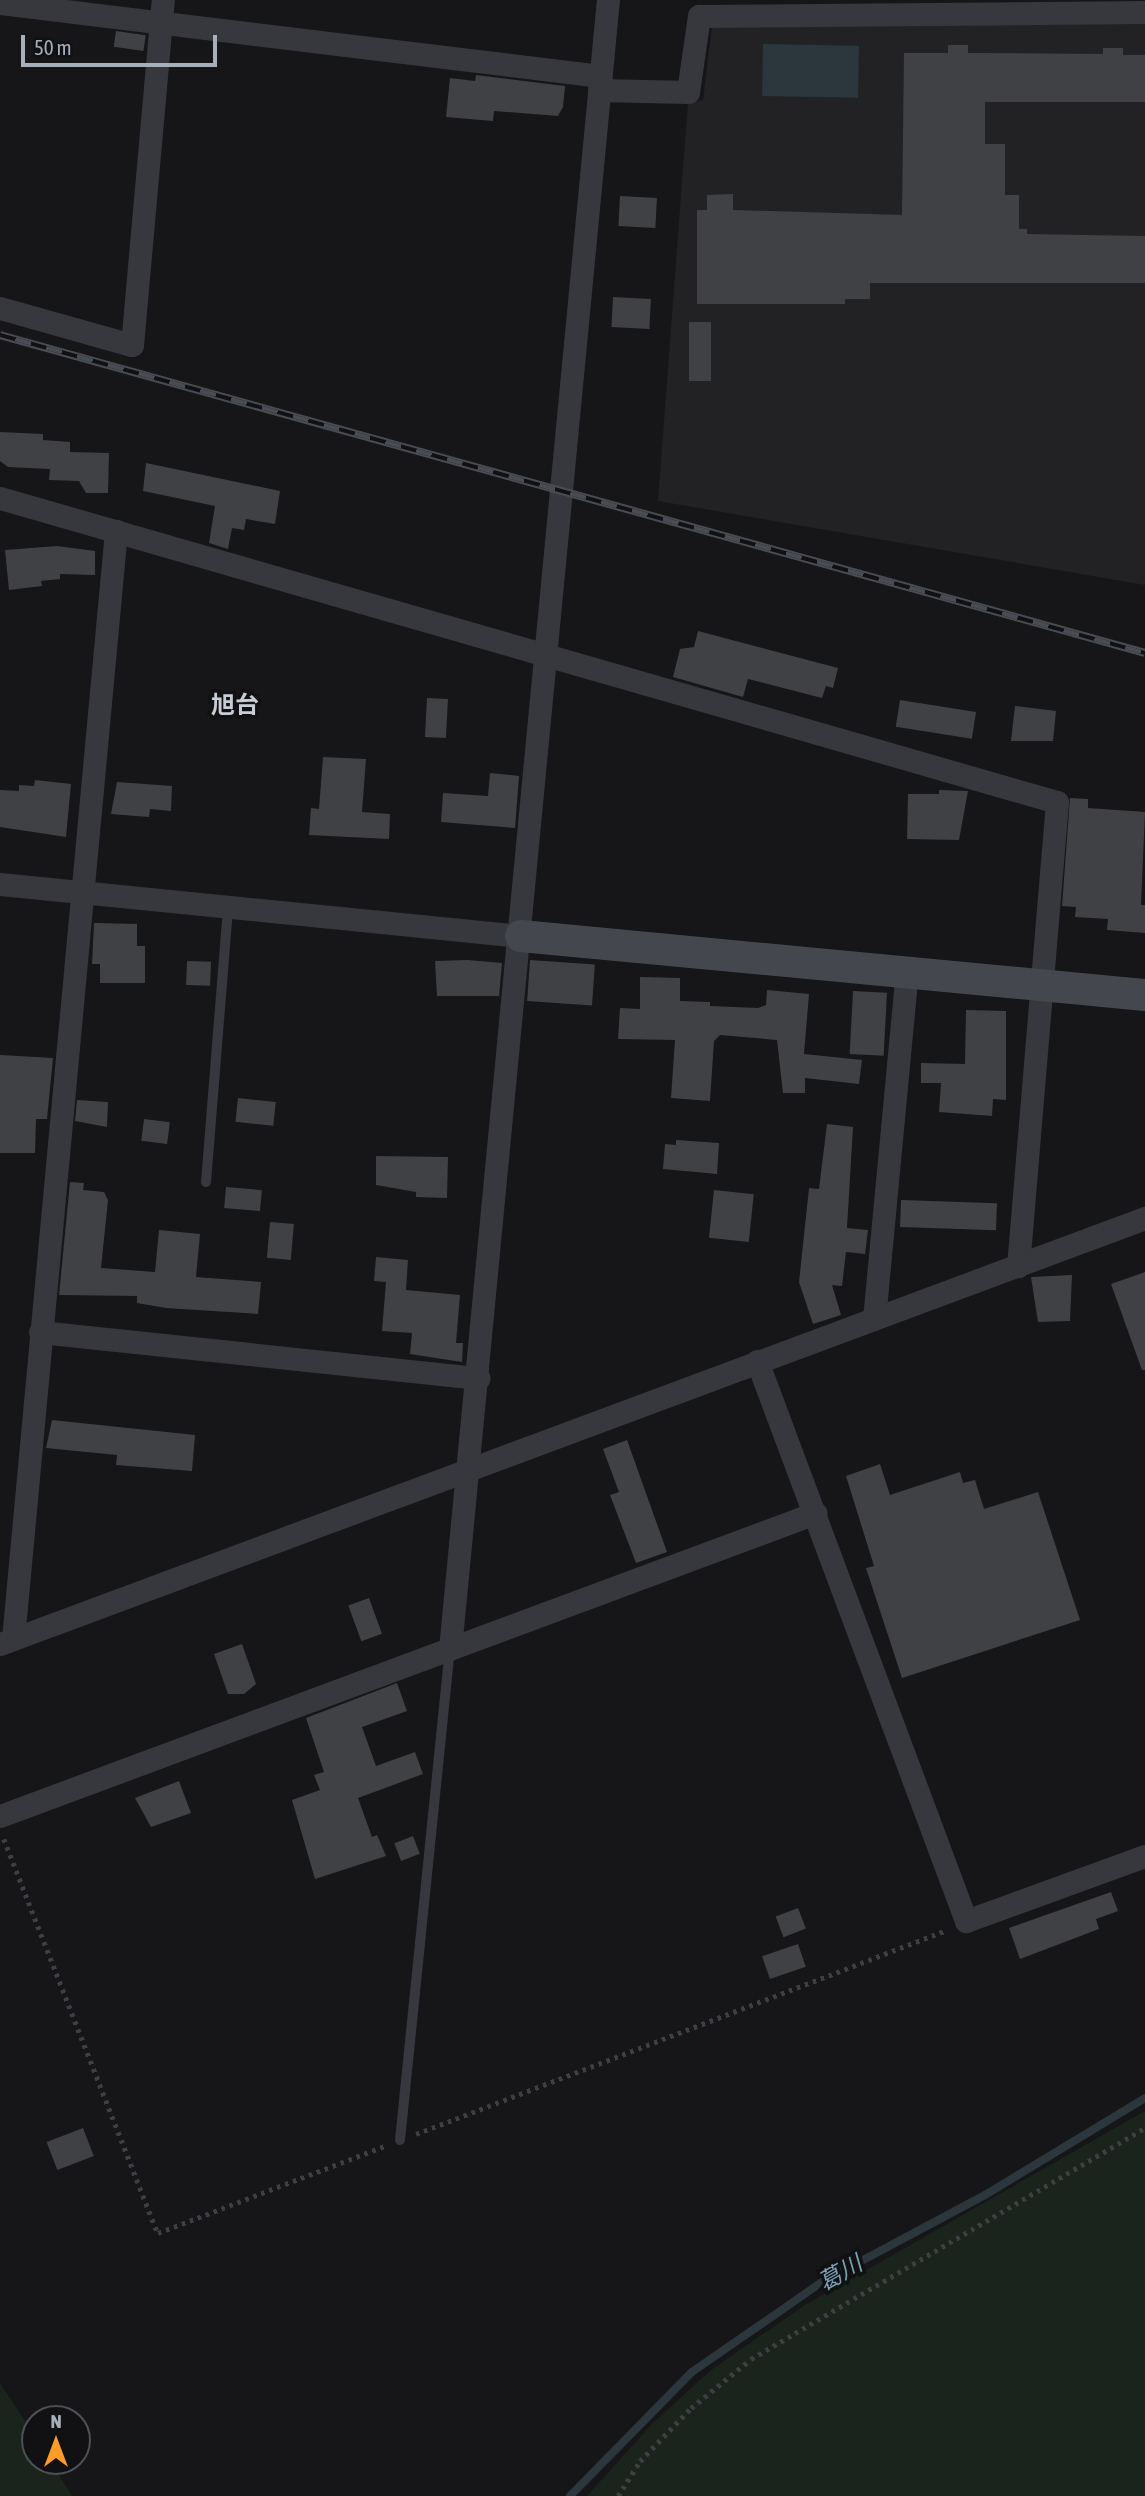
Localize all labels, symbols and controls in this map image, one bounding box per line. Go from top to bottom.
scale bar [24,21,220,65]
text: 50 m [34,35,72,59]
district label: 旭台 [211,691,259,719]
water label: 葛川 [813,2250,867,2296]
north arrow [21,2405,91,2475]
text: N [50,2410,62,2432]

